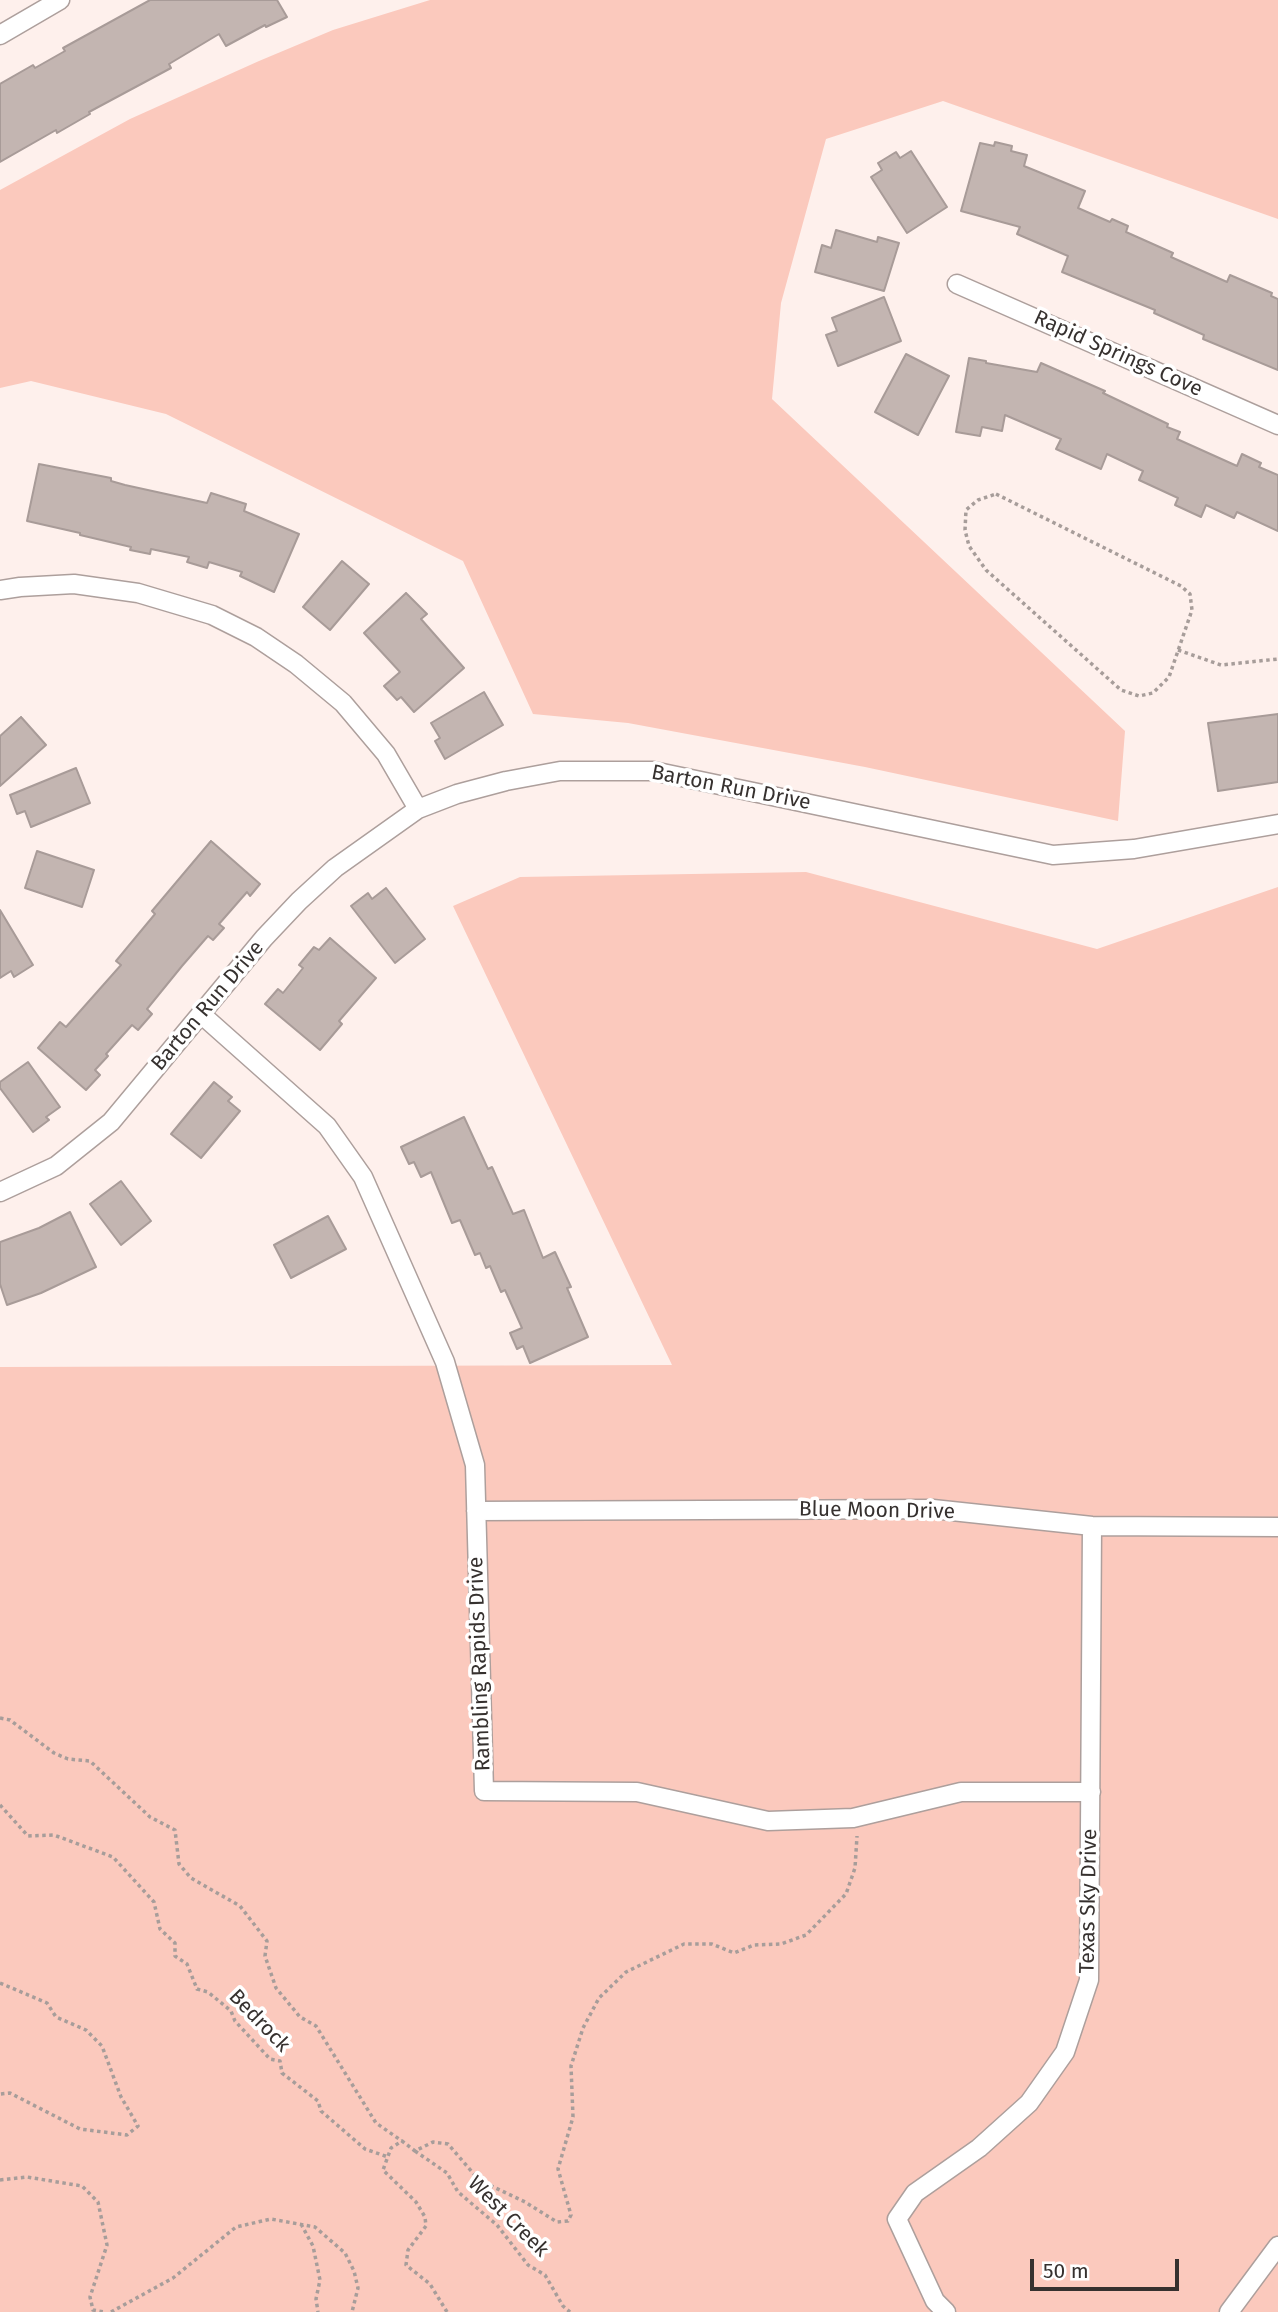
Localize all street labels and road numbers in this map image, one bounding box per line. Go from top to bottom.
street label: Rapid Springs Cove [1030,305,1206,403]
street label: Barton Run Drive [649,760,813,816]
street label: Barton Run Drive [146,936,270,1076]
street label: Blue Moon Drive [799,1497,955,1525]
street label: Rambling Rapids Drive [464,1556,496,1772]
street label: Texas Sky Drive [1075,1828,1103,1974]
street label: Bedrock [223,1984,295,2058]
street label: West Creek [462,2171,554,2263]

